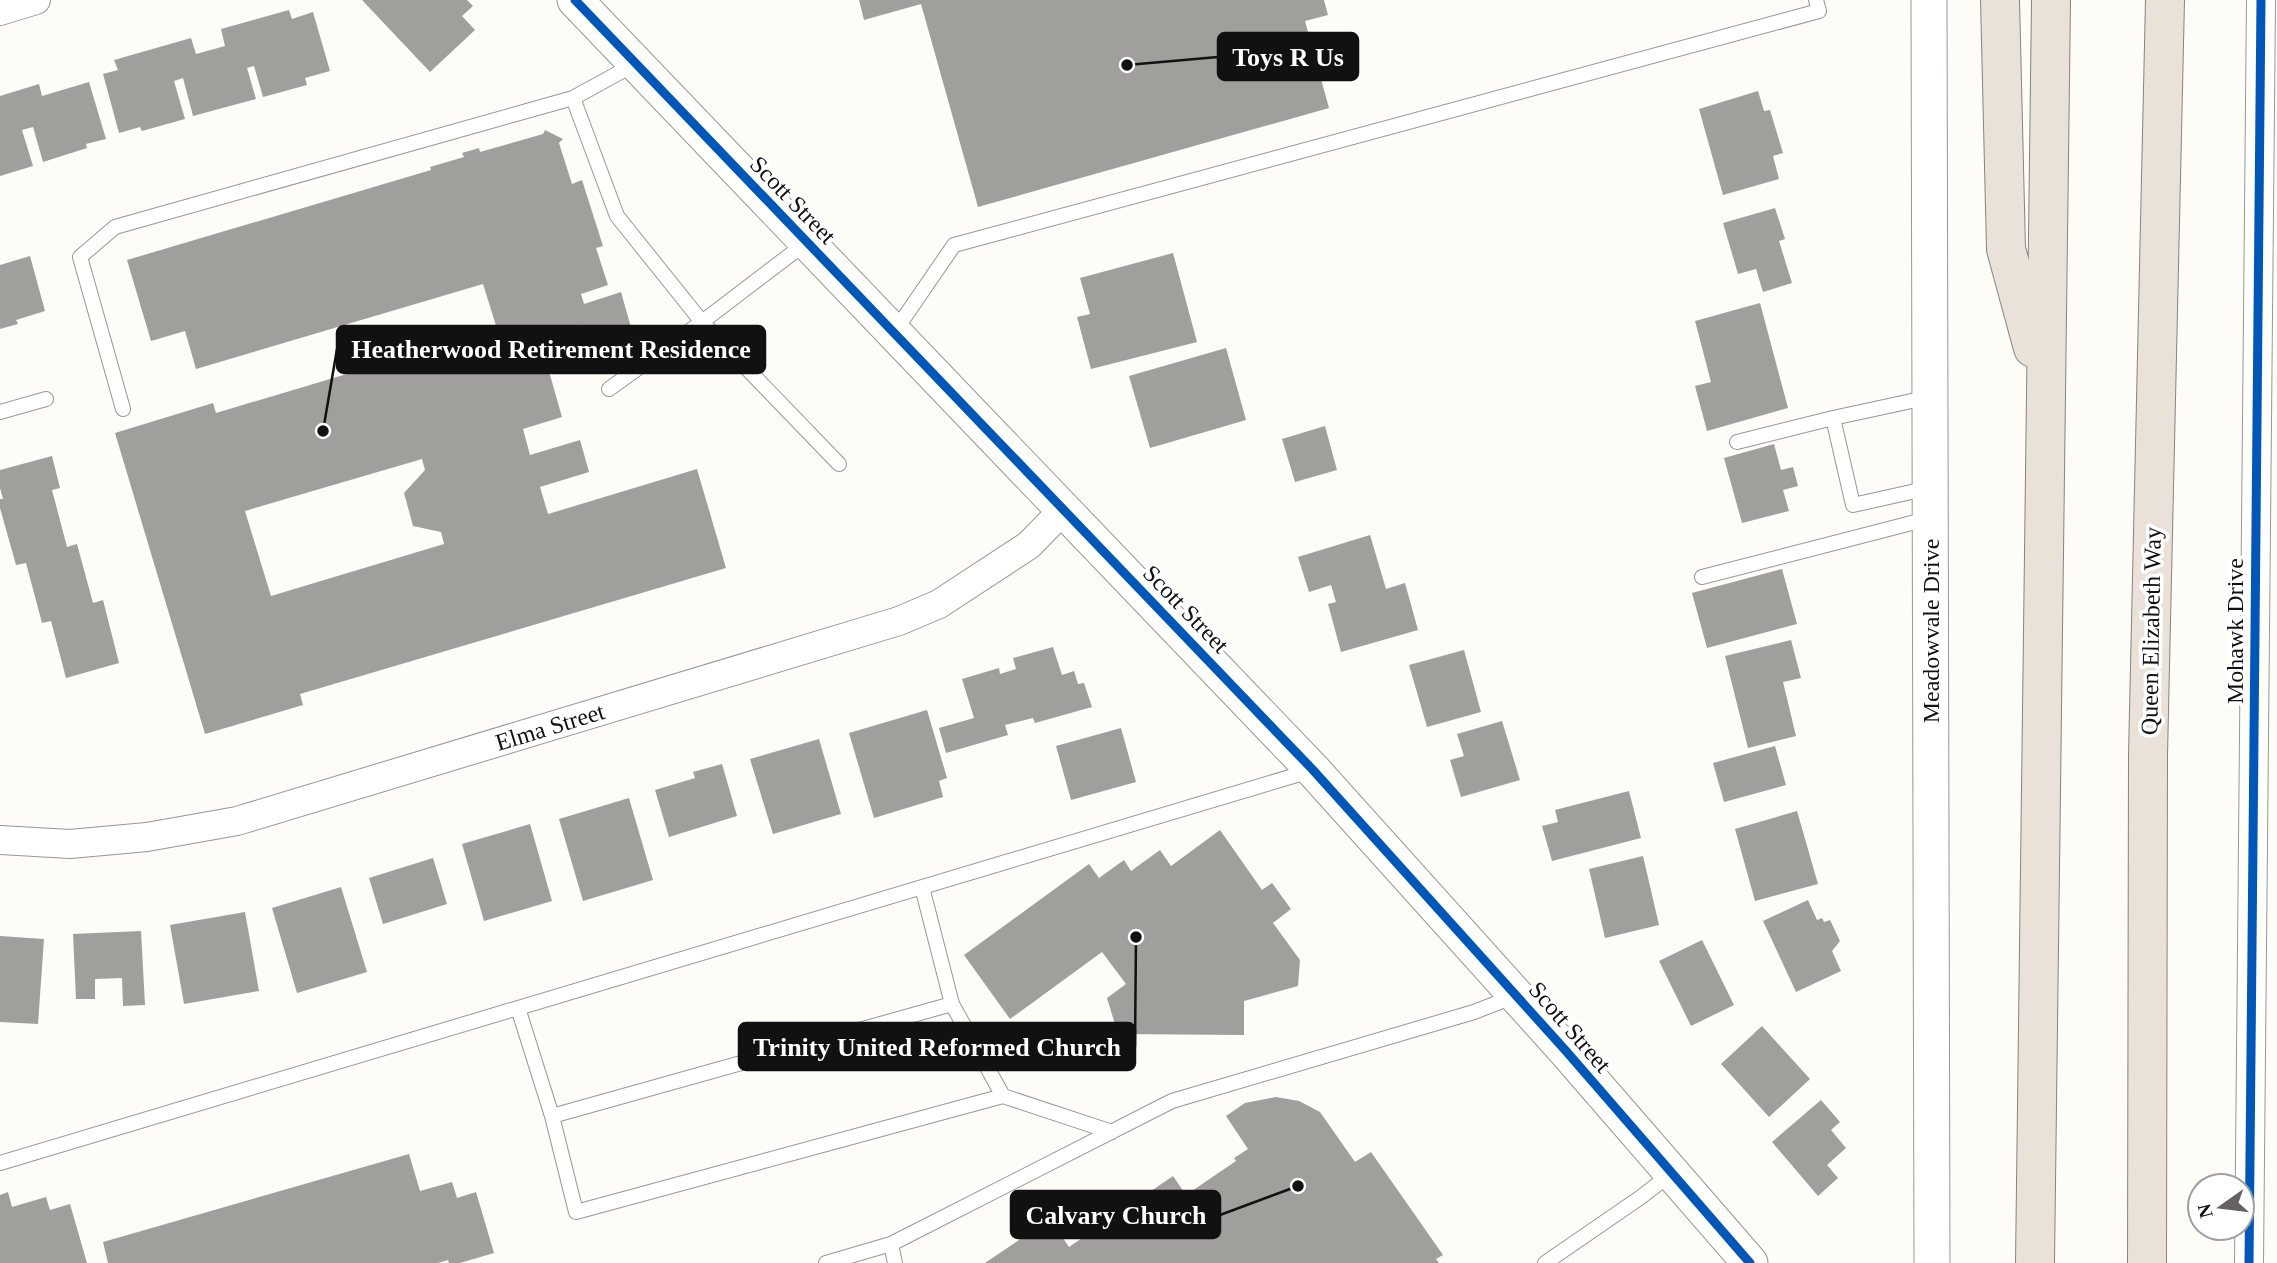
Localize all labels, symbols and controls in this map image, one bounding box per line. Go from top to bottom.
callout: Toys R Us [1218,33,1358,80]
text: Toys R Us [1232,43,1344,72]
street label: Scott Street [745,151,841,249]
callout: Heatherwood Retirement Residence [337,326,765,373]
text: Heatherwood Retirement Residence [351,335,751,364]
street label: Queen Elizabeth Way [2136,527,2166,735]
street label: Meadowvale Drive [1918,539,1944,723]
street label: Mohawk Drive [2222,558,2248,704]
street label: Scott Street [1138,560,1234,658]
street label: Elma Street [492,698,608,756]
street label: Scott Street [1524,976,1617,1078]
callout: Trinity United Reformed Church [739,1023,1135,1070]
text: Trinity United Reformed Church [753,1033,1122,1062]
north arrow [2186,1172,2256,1242]
callout: Calvary Church [1011,1191,1220,1238]
text: Calvary Church [1026,1201,1207,1230]
text: N [2193,1202,2217,1220]

